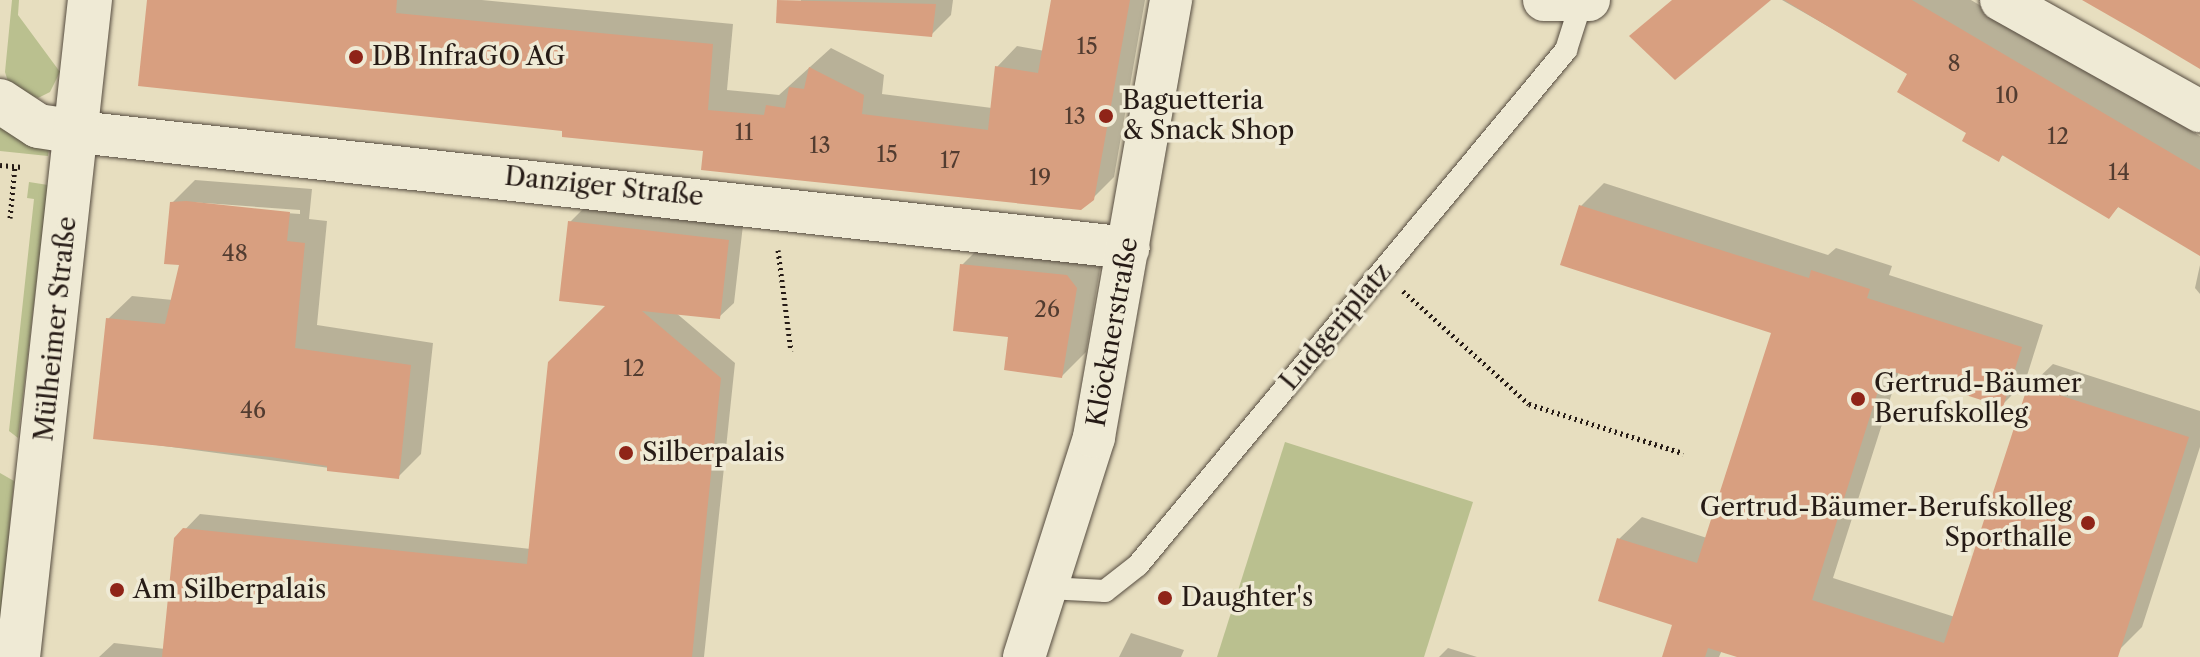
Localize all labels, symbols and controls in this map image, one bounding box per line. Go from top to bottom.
house number: 15 [1076,34,1098,60]
place label: DB InfraGO AG [372,41,566,73]
marker: DB InfraGO AG [347,48,365,66]
house number: 8 [1947,51,1961,77]
house number: 10 [1995,83,2019,109]
place label: Baguetteria & Snack Shop [1122,85,1295,146]
house number: 13 [1064,104,1086,130]
marker: Baguetteria & Snack Shop [1097,107,1115,125]
house number: 11 [735,120,753,146]
house number: 12 [2047,124,2069,150]
house number: 13 [809,133,831,159]
house number: 15 [876,142,898,168]
house number: 17 [940,148,960,174]
house number: 14 [2108,160,2130,186]
street label: Danziger Straße [503,161,705,213]
house number: 19 [1029,165,1051,191]
street label: Mülheimer Straße [29,215,83,443]
street label: Klöcknerstraße [1081,235,1145,429]
house number: 48 [222,241,248,267]
street label: Ludgeriplatz [1274,257,1398,397]
house number: 26 [1034,297,1060,323]
house number: 12 [623,356,645,382]
place label: Gertrud-Bäumer Berufskolleg [1874,368,2082,430]
marker: Gertrud-Bäumer Berufskolleg [1849,390,1867,408]
house number: 46 [240,398,266,424]
place label: Silberpalais [642,437,785,469]
marker: Silberpalais [617,444,635,462]
place label: Gertrud-Bäumer-Berufskolleg Sporthalle [1700,492,2072,554]
marker: Gertrud-Bäumer-Berufskolleg Sporthalle [2079,514,2097,532]
place label: Am Silberpalais [133,574,326,606]
marker: Am Silberpalais [108,581,126,599]
place label: Daughter's [1181,582,1313,614]
marker: Daughter's [1156,589,1174,607]

